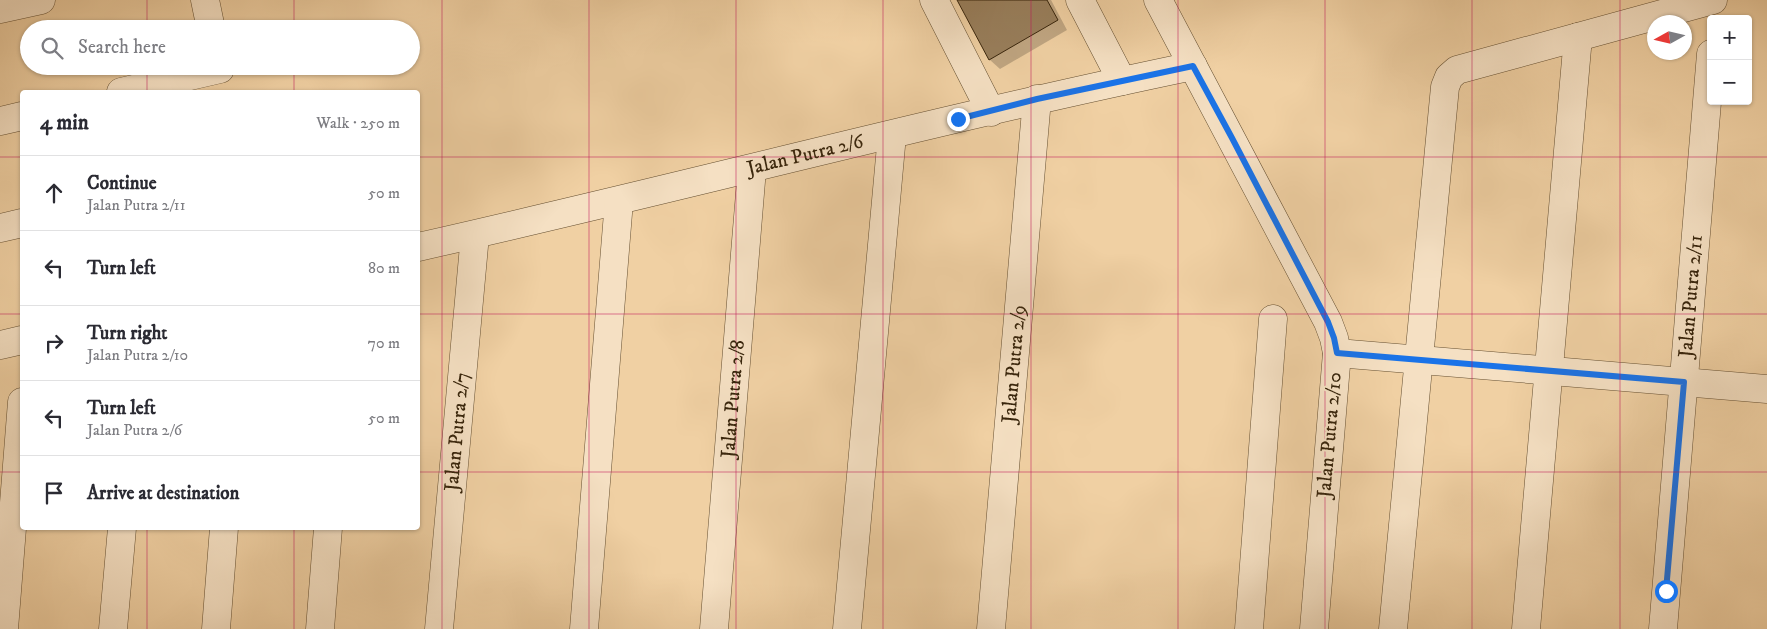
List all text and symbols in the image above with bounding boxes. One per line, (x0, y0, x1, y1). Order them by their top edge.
north arrow (1647, 15, 1692, 60)
map controls (1707, 15, 1752, 105)
button: + (1707, 15, 1752, 60)
search box (20, 20, 420, 75)
icon: search (38, 34, 66, 62)
text: Search here (78, 36, 166, 59)
button: − (1707, 60, 1752, 105)
route end (947, 108, 970, 131)
text: 4 min (40, 110, 89, 136)
text: Walk · 250 m (316, 113, 400, 133)
street label: Jalan Putra 2/6 (742, 129, 867, 182)
text: Continue (87, 172, 157, 195)
icon: ahead (40, 179, 68, 207)
text: 50 m (368, 183, 400, 203)
text: Jalan Putra 2/11 (87, 195, 186, 215)
street label: Jalan Putra 2/11 (1673, 234, 1708, 361)
icon: left (40, 254, 68, 282)
text: Turn left (87, 257, 156, 280)
text: 80 m (368, 258, 400, 278)
street label: Jalan Putra 2/9 (996, 304, 1032, 426)
text: Turn right (87, 322, 167, 345)
icon: right (40, 329, 68, 357)
text: 70 m (368, 333, 400, 353)
street label: Jalan Putra 2/8 (716, 339, 750, 461)
text: Jalan Putra 2/10 (87, 345, 188, 365)
street label: Jalan Putra 2/7 (439, 371, 475, 494)
street label: Jalan Putra 2/10 (1312, 371, 1348, 501)
text: Turn left (87, 397, 156, 420)
icon: left (40, 404, 68, 432)
text: 50 m (368, 408, 400, 428)
text: Jalan Putra 2/6 (87, 420, 182, 440)
icon: arrive (40, 479, 68, 507)
text: Arrive at destination (87, 482, 239, 505)
route start (1655, 580, 1678, 603)

